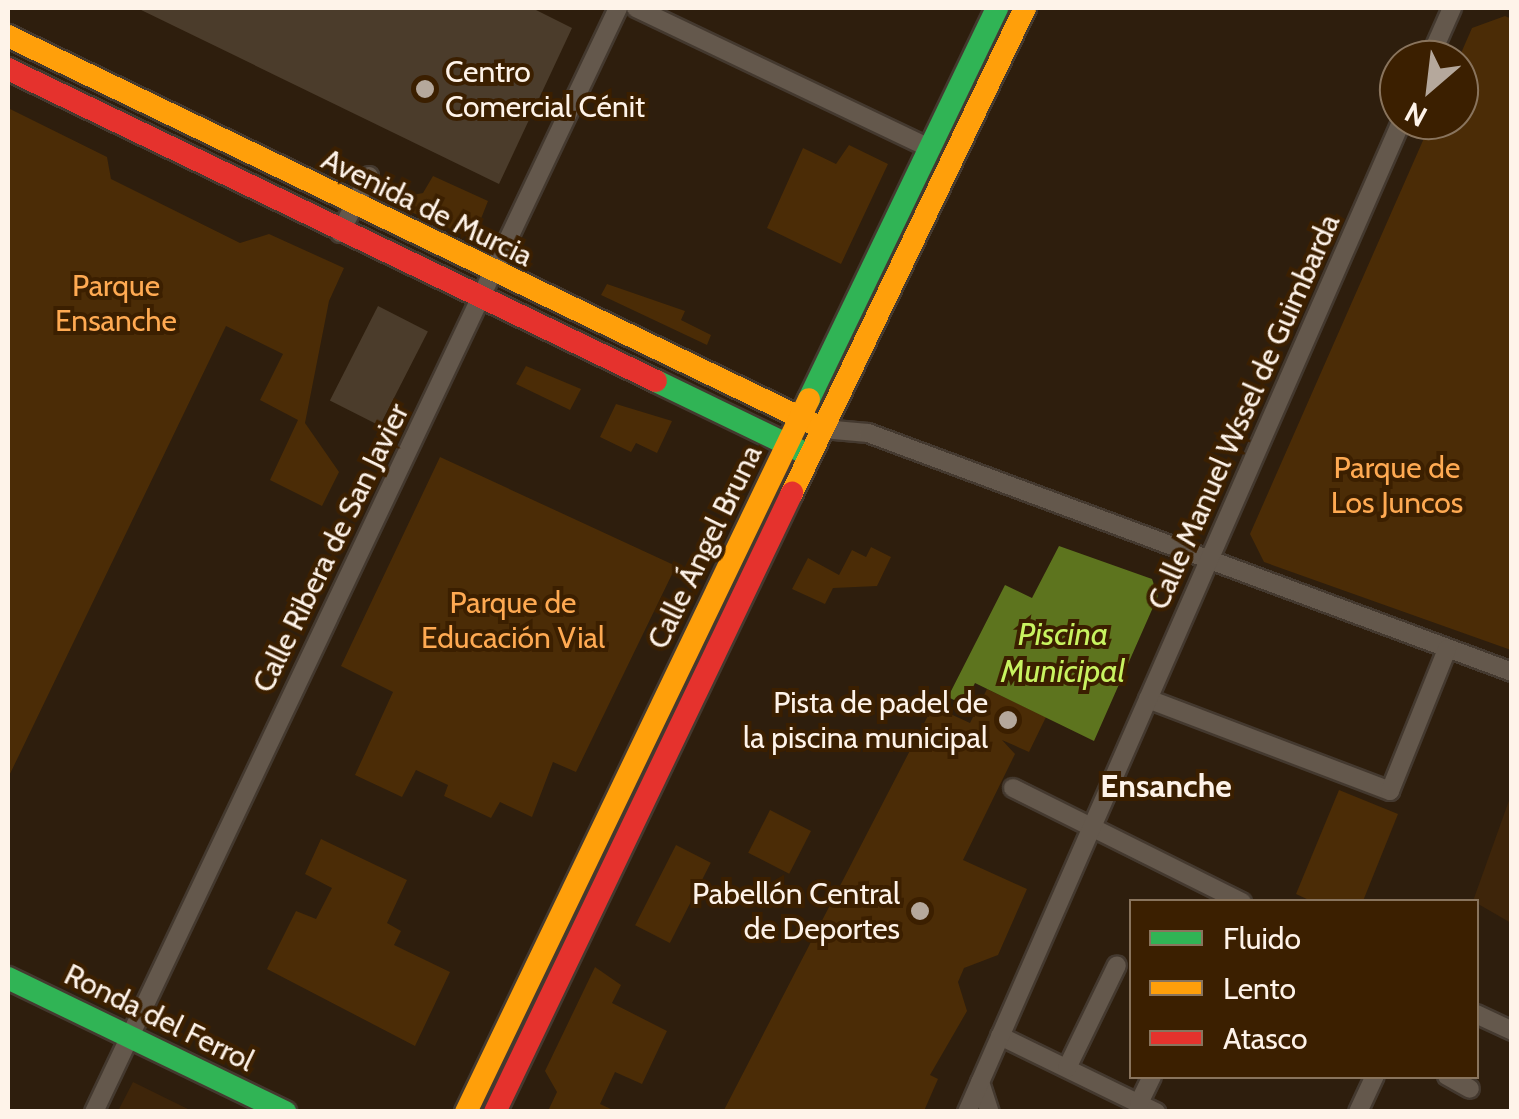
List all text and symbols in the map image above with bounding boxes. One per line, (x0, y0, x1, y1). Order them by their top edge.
north arrow (1379, 40, 1479, 140)
place label: Centro Comercial Cénit (445, 54, 645, 124)
marker: Centro Comercial Cénit (414, 78, 436, 100)
text: N (1399, 95, 1433, 134)
street label: Avenida de Murcia (316, 141, 538, 275)
street label: Calle Manuel Wssel de Guimbarda (1140, 209, 1348, 615)
park label: Parque Ensanche (55, 268, 177, 338)
street label: Calle Ribera de San Javier (245, 398, 417, 698)
street label: Calle Ángel Bruna (640, 439, 770, 655)
park label: Parque de Los Juncos (1331, 450, 1463, 520)
park label: Parque de Educación Vial (421, 585, 605, 656)
water label: Piscina Municipal (1001, 616, 1125, 691)
place label: Pista de padel de la piscina municipal (743, 685, 988, 756)
marker: Pista de padel de la piscina municipal (997, 709, 1019, 731)
district label: Ensanche (1100, 767, 1232, 805)
place label: Pabellón Central de Deportes (692, 876, 900, 946)
legend (1129, 899, 1479, 1079)
marker: Pabellón Central de Deportes (909, 900, 931, 922)
text: Fluido (1223, 920, 1301, 957)
street label: Ronda del Ferrol (58, 957, 260, 1079)
text: Lento (1223, 970, 1296, 1007)
text: Atasco (1223, 1020, 1308, 1057)

